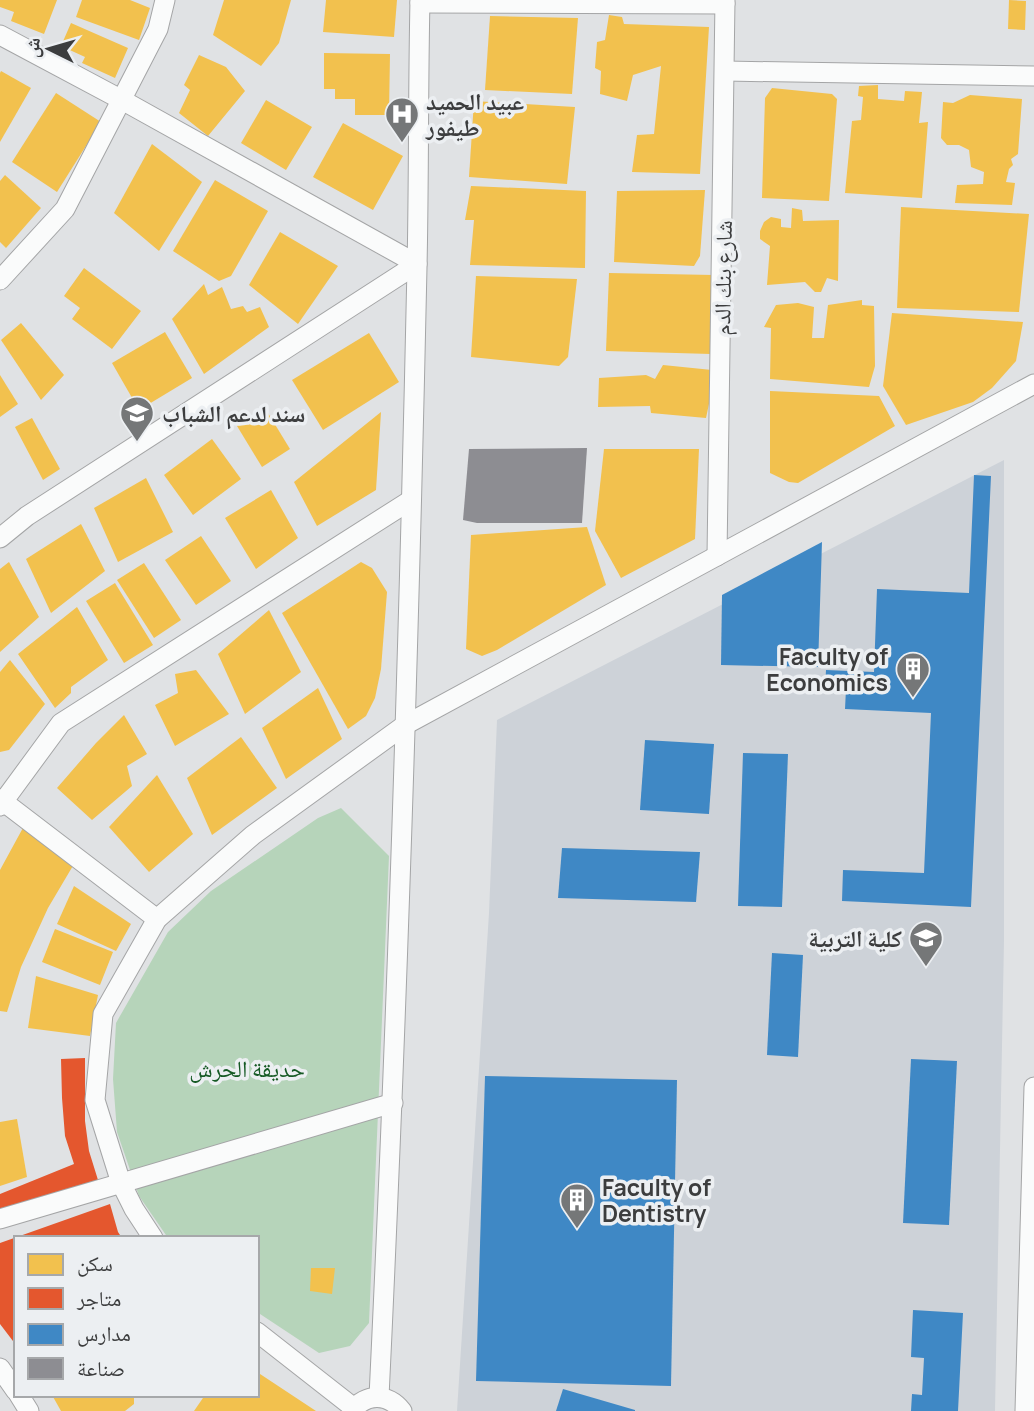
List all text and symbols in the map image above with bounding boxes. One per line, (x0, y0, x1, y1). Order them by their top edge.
north arrow (14, 14, 84, 84)
text: ش (18, 36, 46, 59)
place label: عبيد الحميد طيفور (425, 85, 524, 143)
hospital icon: عبيد الحميد طيفور (383, 95, 421, 144)
street label: شارع بنك الدم (705, 220, 740, 336)
school or university icon: سند لدعم الشباب (118, 394, 156, 443)
place label: سند لدعم الشباب (162, 397, 305, 430)
place label: Faculty of Economics (766, 640, 888, 698)
building icon: Faculty of Economics (894, 650, 932, 699)
school or university icon: كلية التربية (907, 919, 945, 968)
place label: كلية التربية (808, 922, 902, 954)
park label: حديقة الحرش (189, 1052, 305, 1084)
place label: Faculty of Dentistry (602, 1171, 711, 1229)
building icon: Faculty of Dentistry (558, 1181, 596, 1230)
legend (14, 1236, 259, 1397)
text: سكن (77, 1249, 113, 1277)
text: متاجر (76, 1284, 121, 1312)
text: مدارس (77, 1319, 131, 1347)
text: صناعة (77, 1354, 125, 1382)

